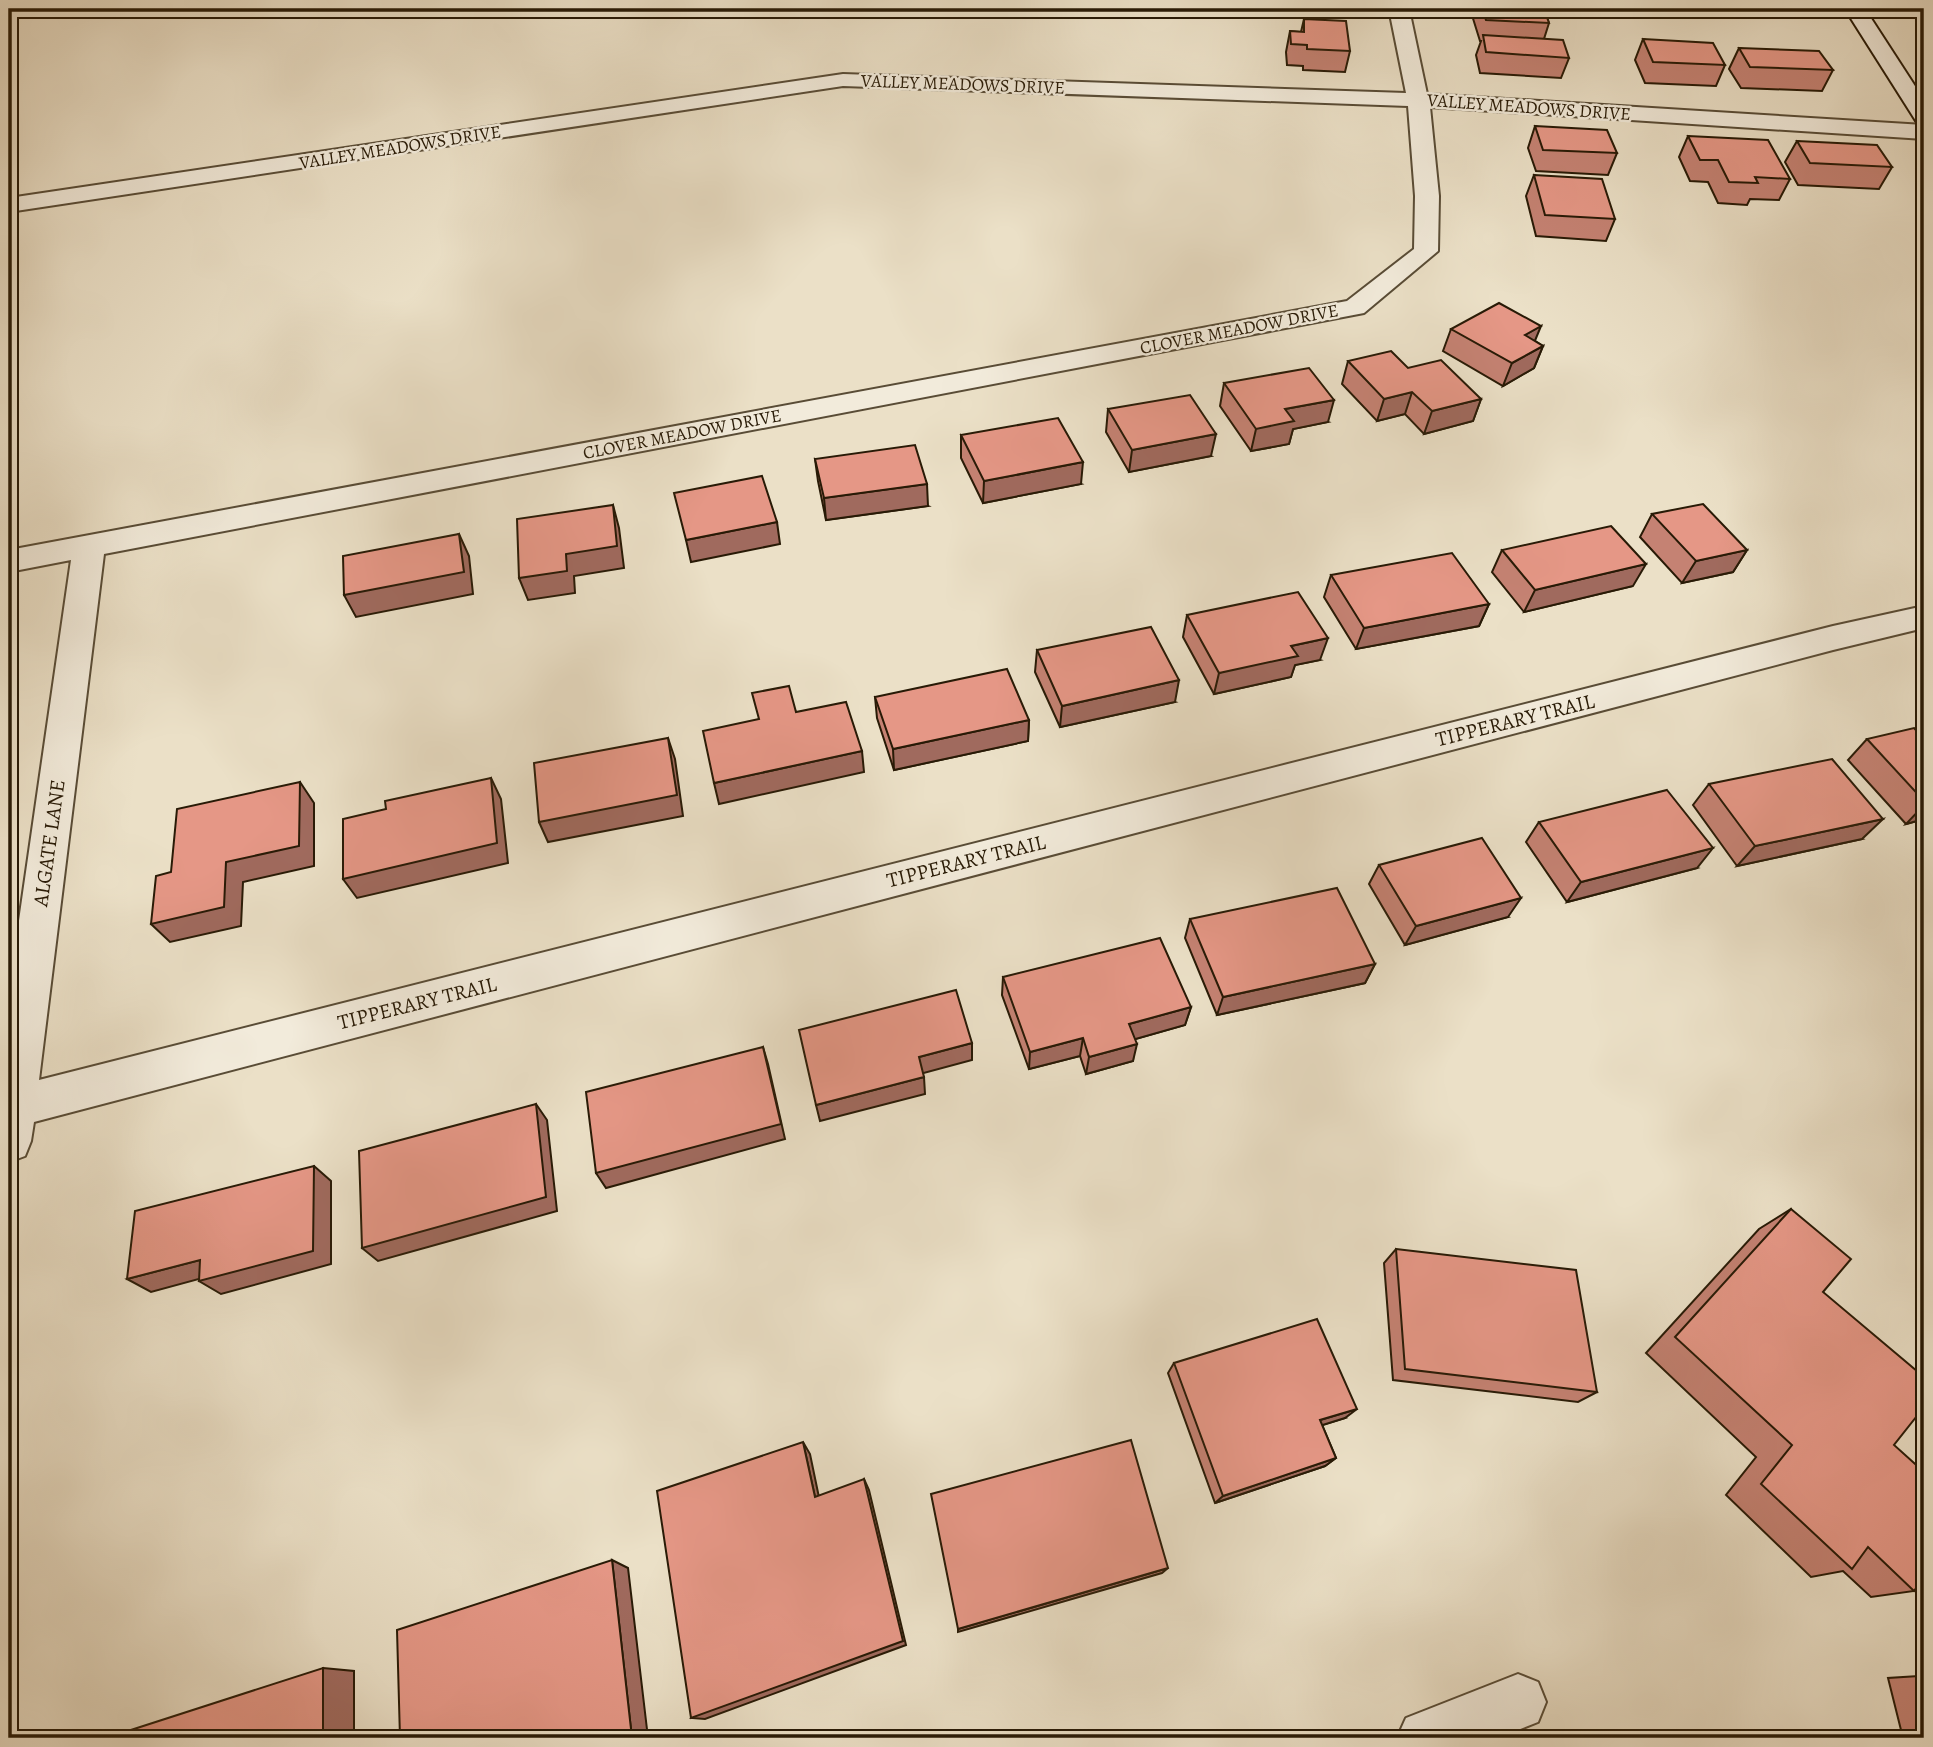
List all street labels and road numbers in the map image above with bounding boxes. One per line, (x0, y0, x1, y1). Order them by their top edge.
street label: VALLEY MEADOWS DRIVE (860, 68, 1065, 100)
street label: VALLEY MEADOWS DRIVE (1425, 88, 1632, 126)
street label: VALLEY MEADOWS DRIVE (296, 119, 503, 175)
street label: CLOVER MEADOW DRIVE (1138, 298, 1340, 360)
street label: CLOVER MEADOW DRIVE (581, 403, 783, 465)
street label: TIPPERARY TRAIL (1433, 687, 1598, 753)
street label: ALGATE LANE (26, 778, 72, 909)
street label: TIPPERARY TRAIL (884, 828, 1049, 894)
street label: TIPPERARY TRAIL (335, 970, 500, 1036)

